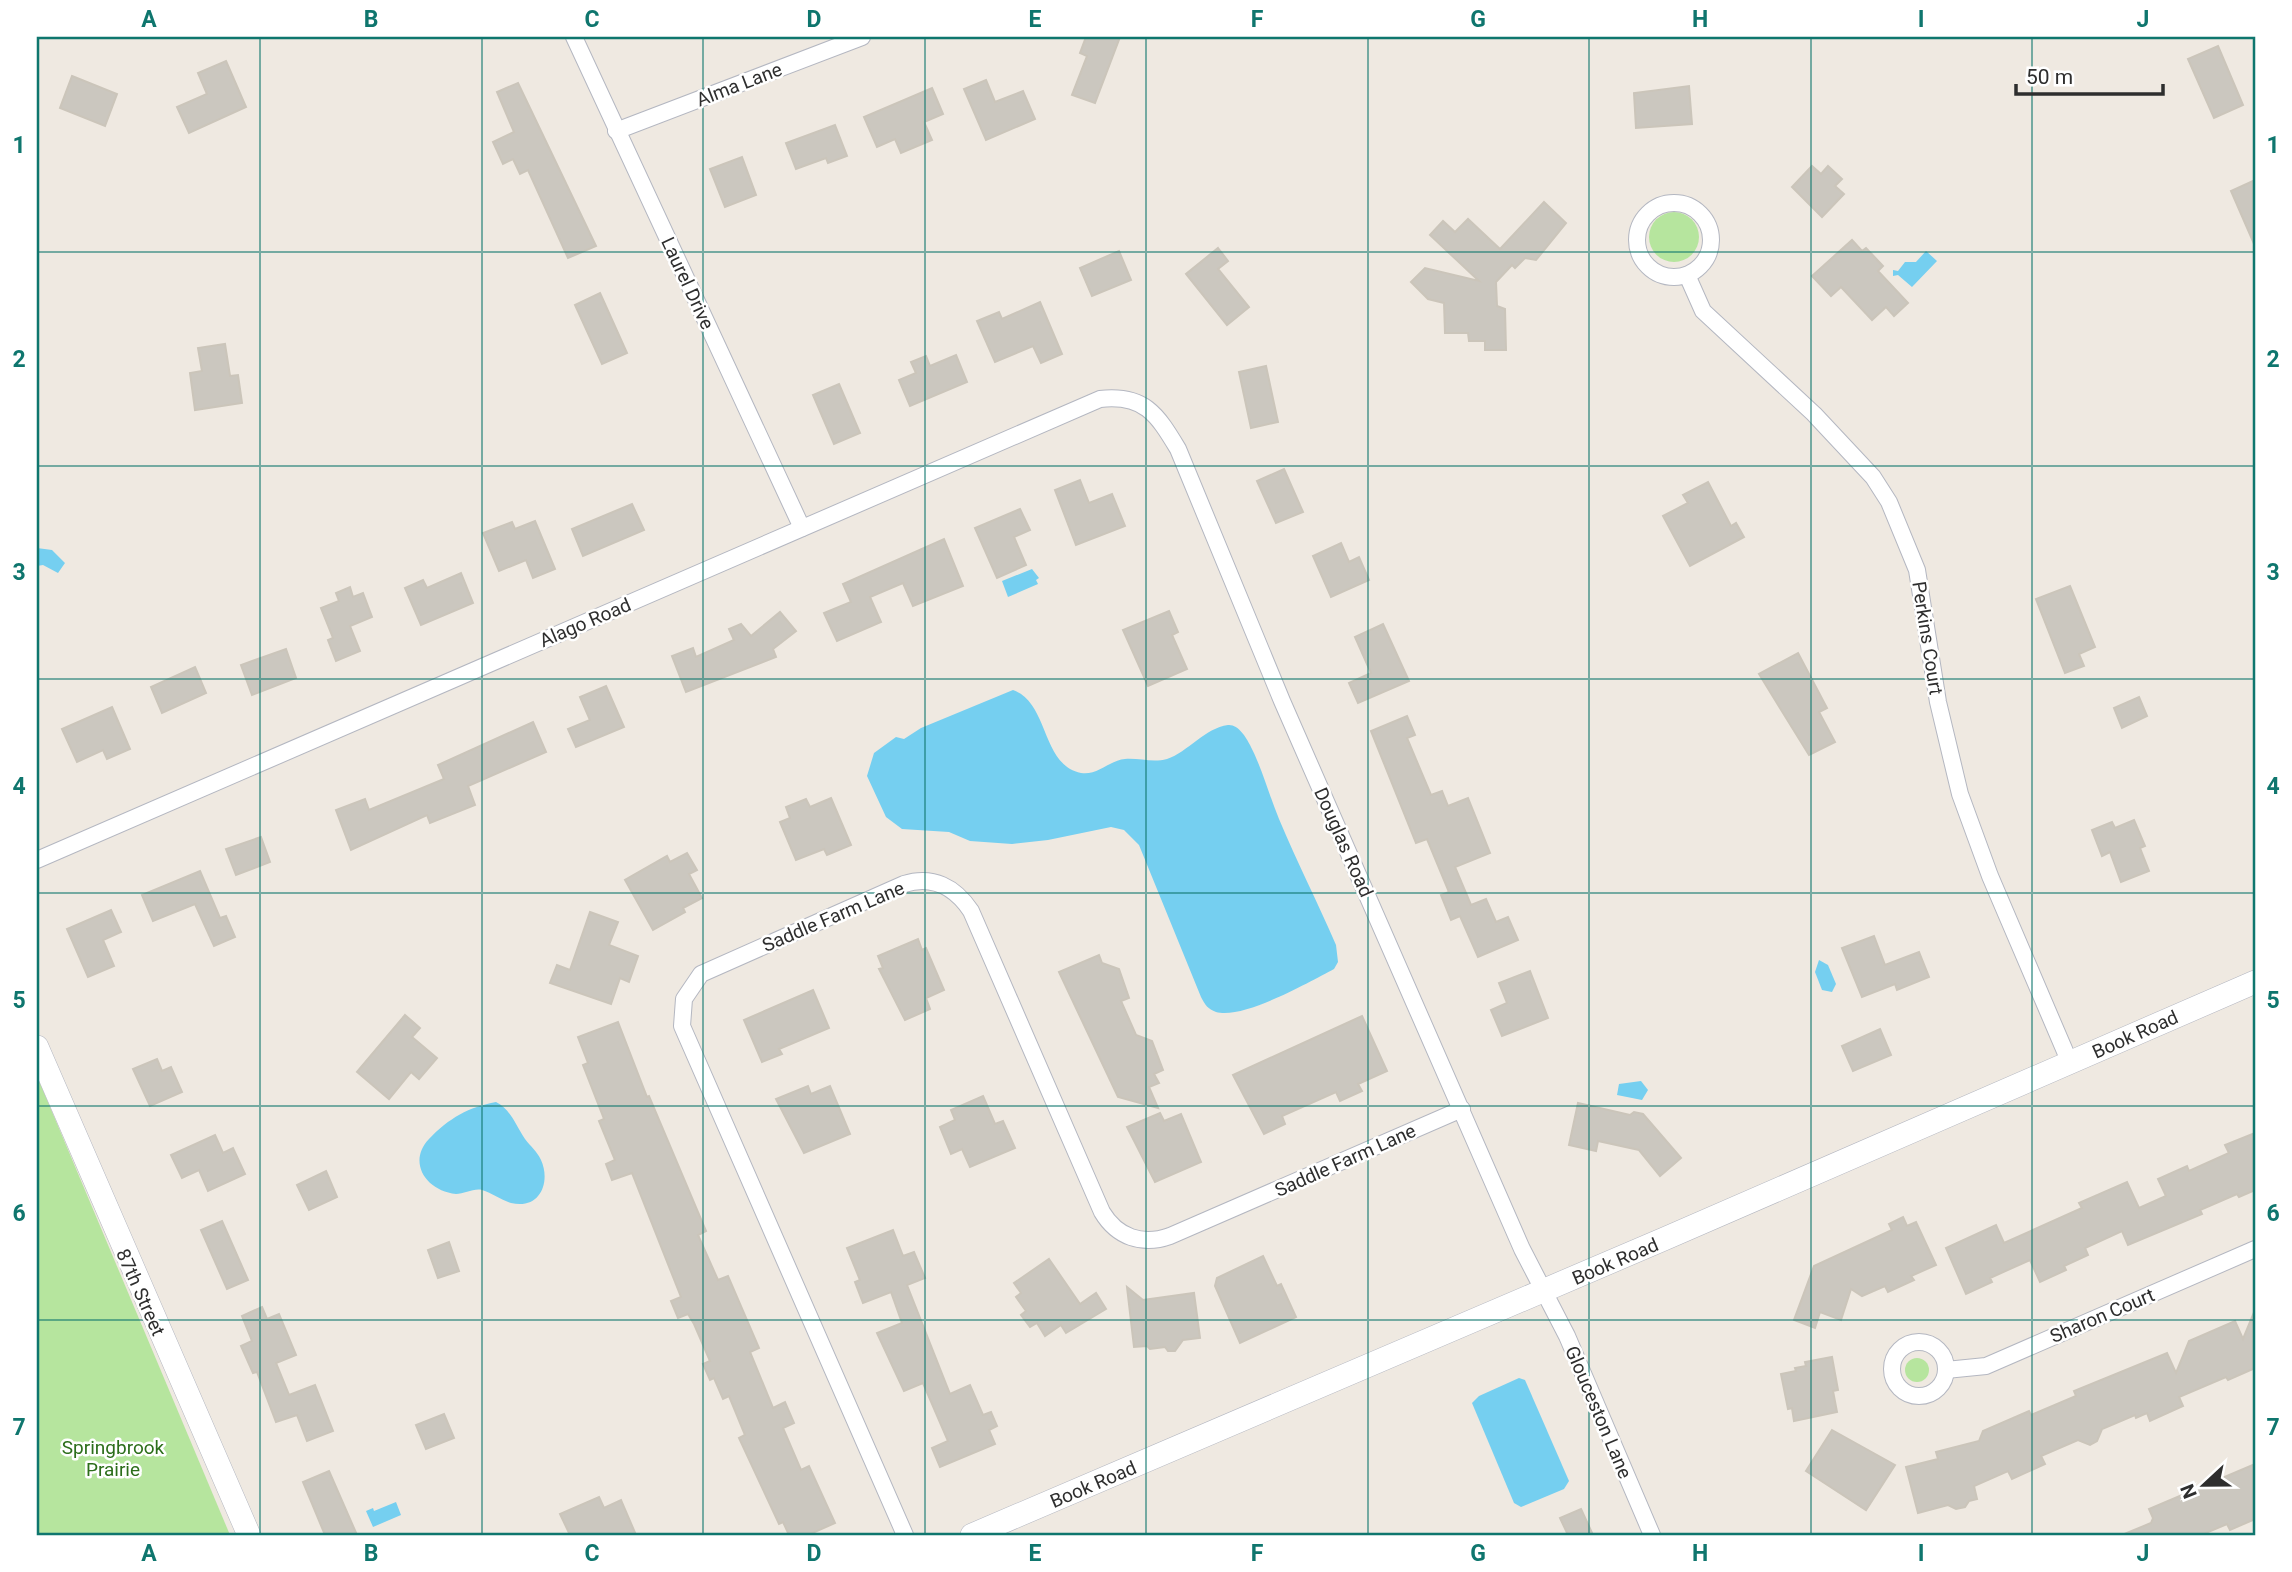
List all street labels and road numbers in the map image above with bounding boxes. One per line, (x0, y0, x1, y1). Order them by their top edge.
street label: Alma Lane (693, 58, 785, 111)
street label: Laurel Drive (656, 233, 719, 333)
street label: Perkins Court (1907, 580, 1948, 696)
street label: Alago Road (536, 593, 634, 652)
street label: Douglas Road (1309, 784, 1378, 901)
street label: Saddle Farm Lane (759, 876, 908, 957)
street label: Book Road (2089, 1005, 2182, 1064)
street label: Saddle Farm Lane (1271, 1119, 1419, 1202)
street label: Book Road (1569, 1233, 1662, 1290)
street label: 87th Street (111, 1245, 170, 1339)
street label: Sharon Court (2047, 1283, 2158, 1348)
street label: Glouceston Lane (1560, 1342, 1637, 1482)
street label: Book Road (1047, 1456, 1140, 1513)

